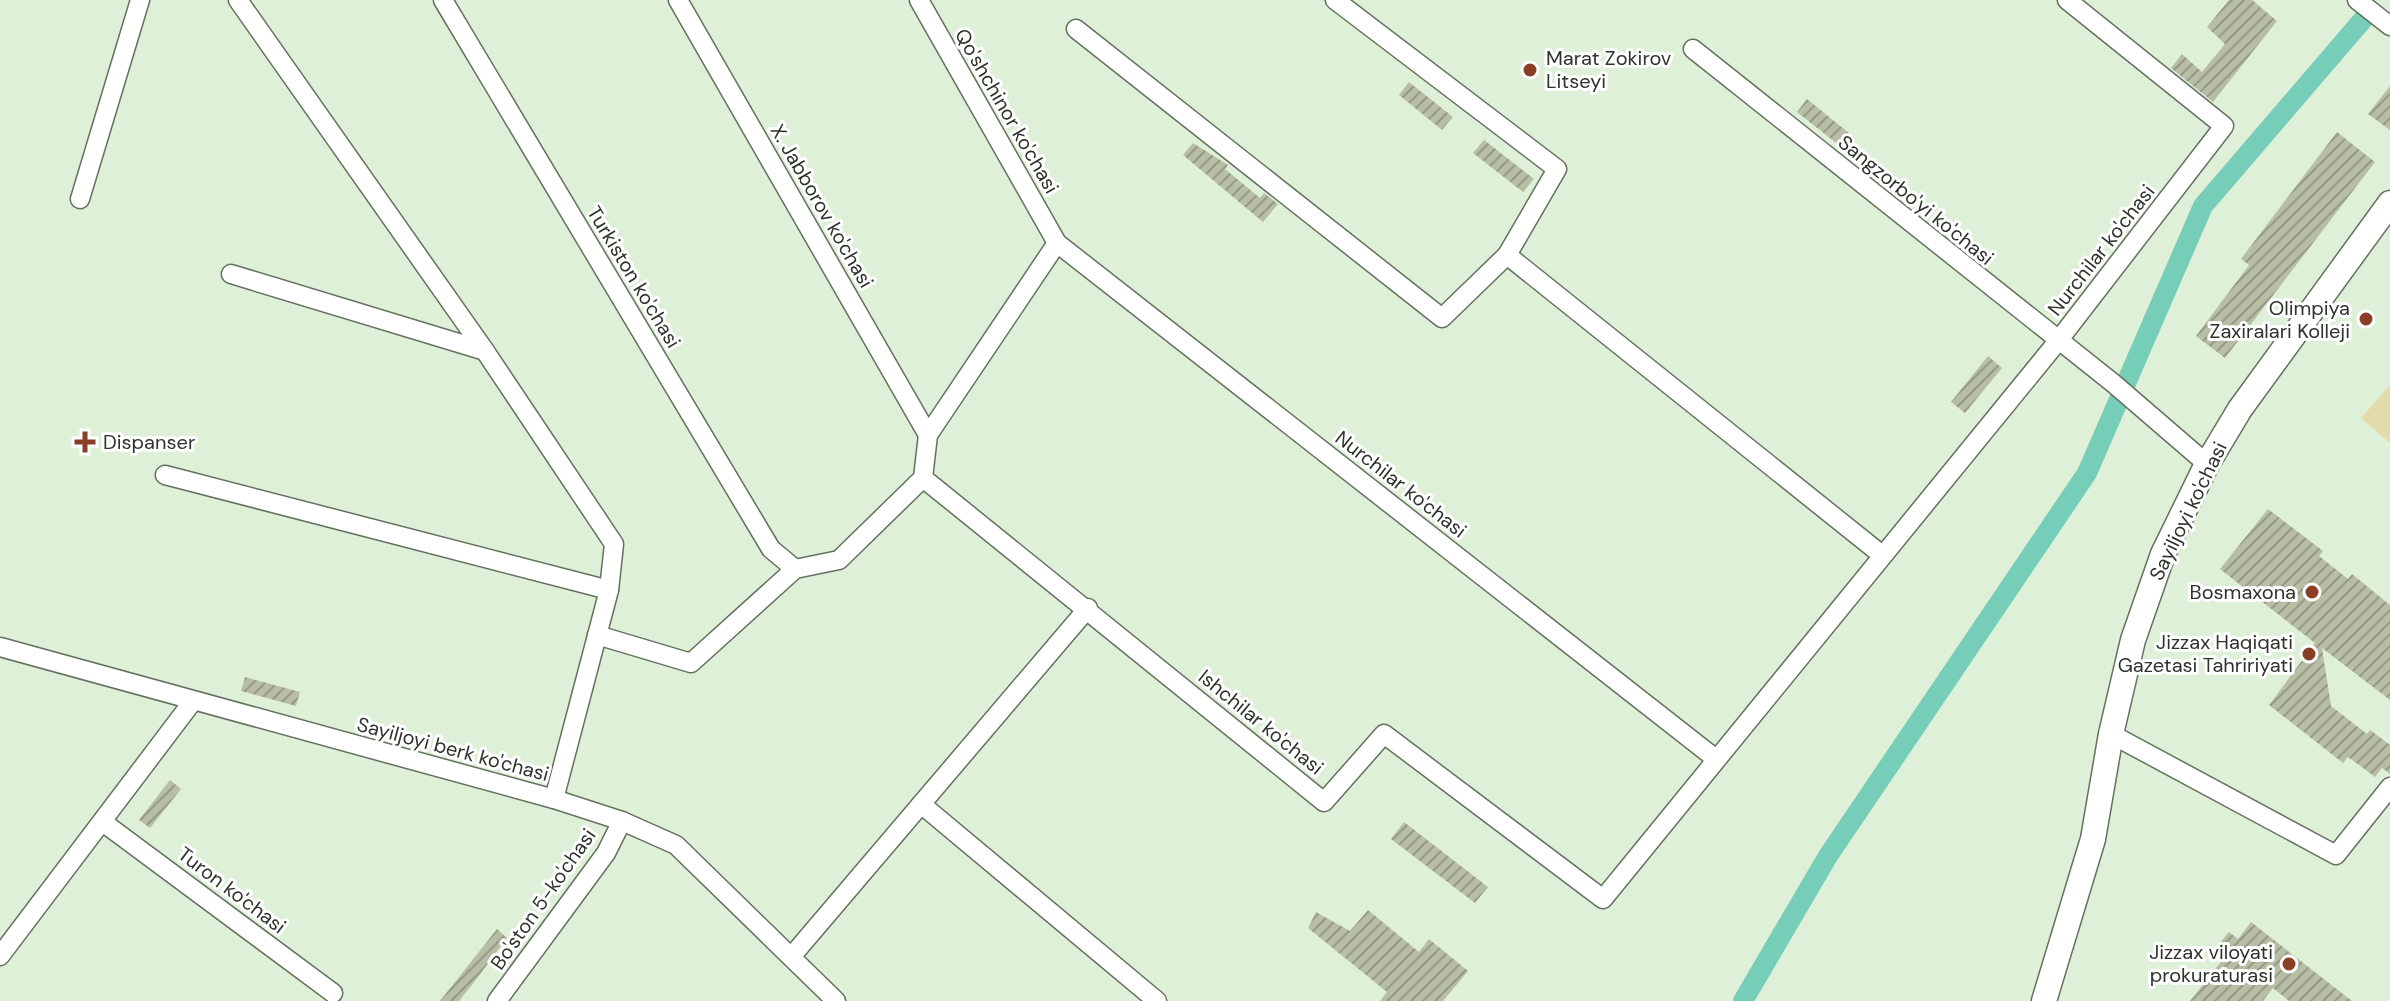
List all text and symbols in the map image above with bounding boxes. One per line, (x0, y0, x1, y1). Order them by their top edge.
street label: Qo'shchinor ko'chasi (949, 24, 1065, 198)
place label: Marat Zokirov Litseyi (1546, 45, 1672, 94)
marker: Marat Zokirov Litseyi (1521, 61, 1539, 79)
street label: X. Jabborov ko'chasi (765, 120, 879, 292)
street label: Sangzorbo'yi ko'chasi (1833, 129, 1999, 271)
street label: Nurchilar ko'chasi (2042, 179, 2160, 321)
street label: Turkiston ko'chasi (581, 201, 687, 353)
place label: Olimpiya Zaxiralari Kolleji (2210, 295, 2350, 344)
marker: Olimpiya Zaxiralari Kolleji (2357, 310, 2375, 328)
street label: Nurchilar ko'chasi (1330, 425, 1472, 543)
place label: Dispanser (103, 429, 195, 455)
marker: Dispanser (74, 431, 96, 453)
street label: Sayiljoyi ko'chasi (2143, 437, 2233, 585)
place label: Bosmaxona (2190, 579, 2296, 605)
marker: Bosmaxona (2303, 583, 2321, 601)
place label: Jizzax Haqiqati Gazetasi Tahririyati (2118, 629, 2293, 678)
marker: Jizzax Haqiqati Gazetasi Tahririyati (2300, 645, 2318, 663)
street label: Ishchilar ko'chasi (1193, 664, 1329, 780)
street label: Sayiljoyi berk ko'chasi (354, 711, 552, 787)
street label: Bo'ston 5-ko'chasi (485, 823, 601, 975)
street label: Turon ko'chasi (173, 841, 291, 939)
place label: Jizzax viloyati prokuraturasi (2149, 939, 2273, 988)
marker: Jizzax viloyati prokuraturasi (2280, 955, 2298, 973)

